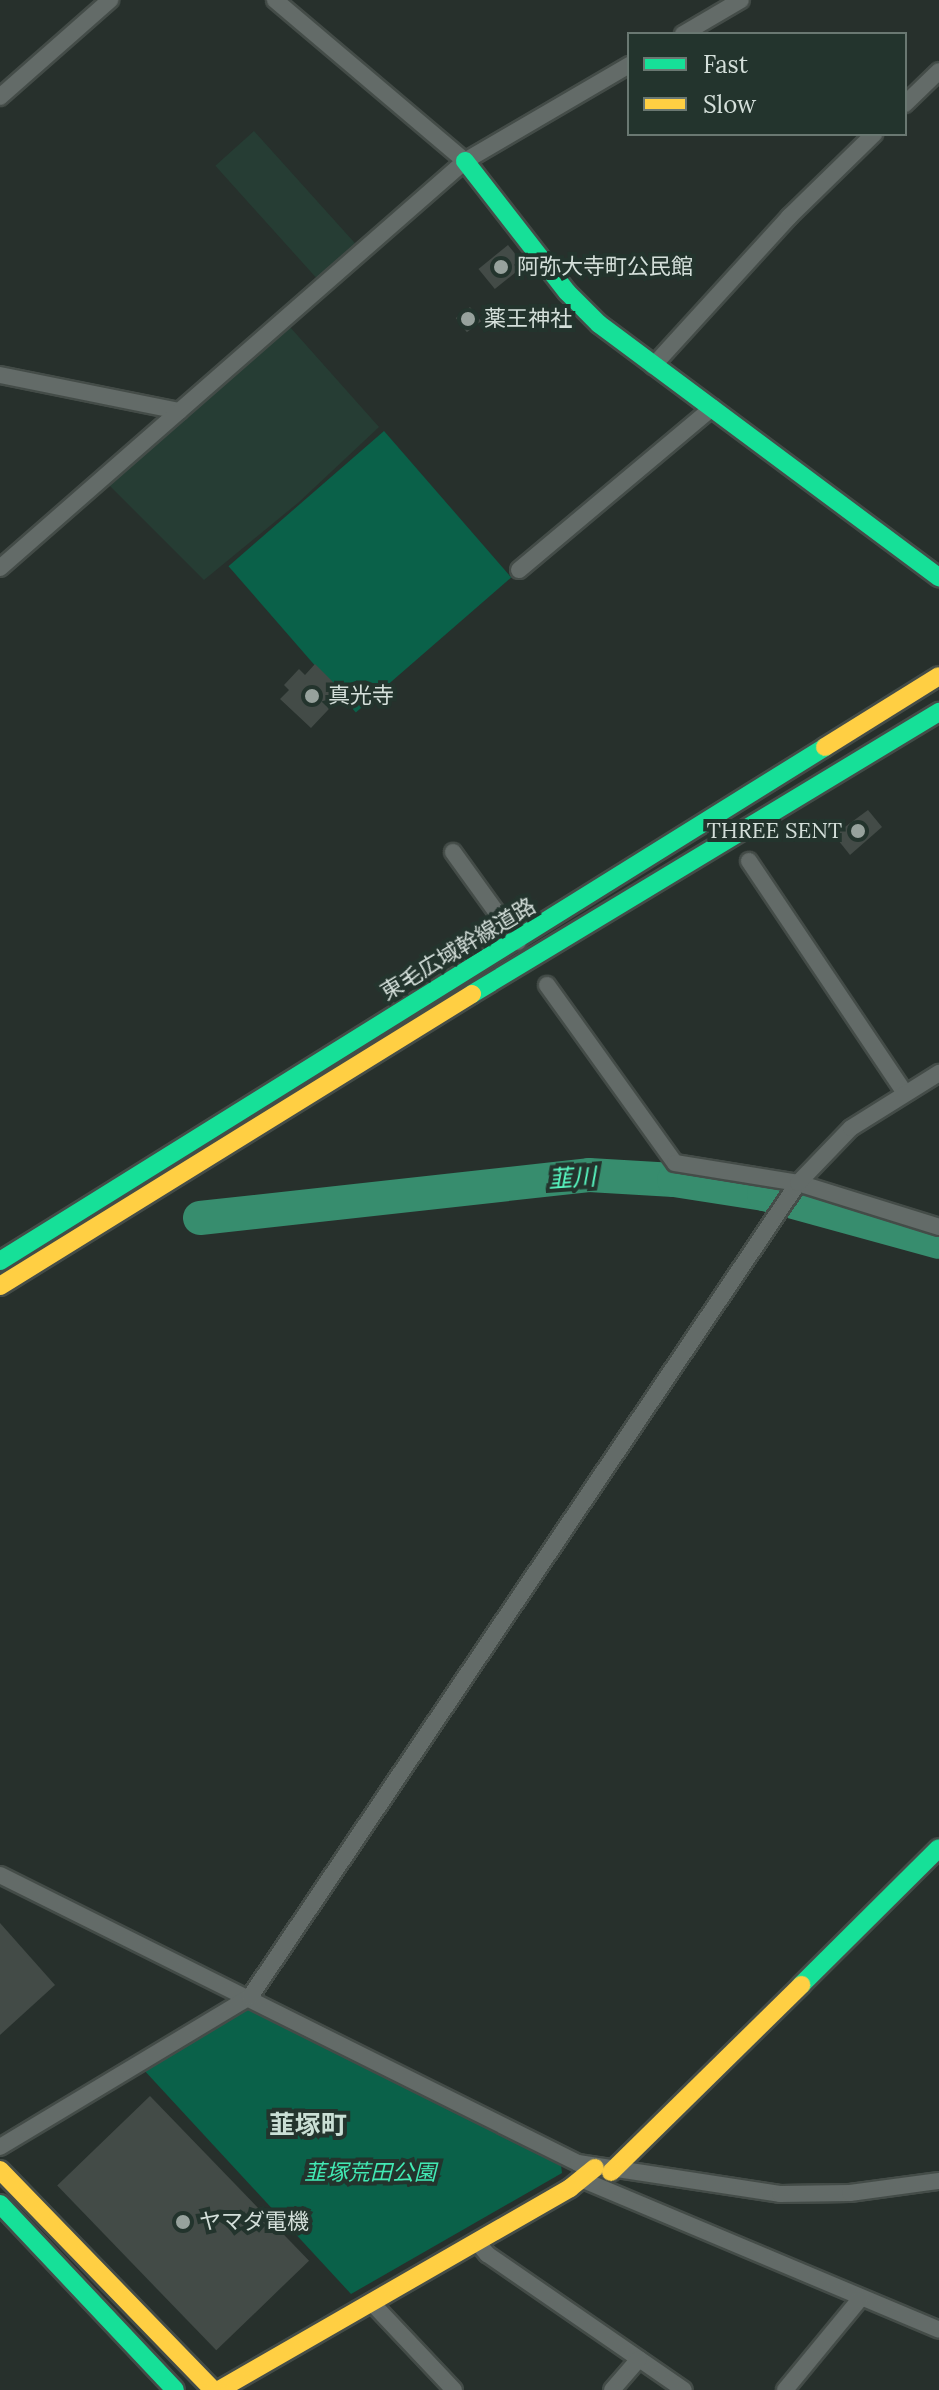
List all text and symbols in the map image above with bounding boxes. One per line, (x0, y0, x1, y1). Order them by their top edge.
legend (627, 32, 907, 136)
text: Fast (703, 49, 748, 80)
text: Slow (703, 89, 756, 120)
place label: 阿弥大寺町公民館 (517, 254, 693, 280)
marker: 阿弥大寺町公民館 (492, 258, 510, 276)
place label: 薬王神社 (484, 306, 572, 332)
marker: 薬王神社 (459, 310, 477, 328)
place label: 真光寺 (328, 683, 394, 709)
marker: 真光寺 (303, 687, 321, 705)
place label: THREE SENT (707, 818, 842, 844)
marker: THREE SENT (849, 822, 867, 840)
street label: 東毛広域幹線道路 (376, 892, 540, 1006)
water label: 韮川 (547, 1162, 597, 1194)
district label: 韮塚町 (269, 2109, 347, 2141)
park label: 韮塚荒田公園 (304, 2160, 436, 2186)
place label: ヤマダ電機 (199, 2209, 309, 2235)
marker: ヤマダ電機 (174, 2213, 192, 2231)

